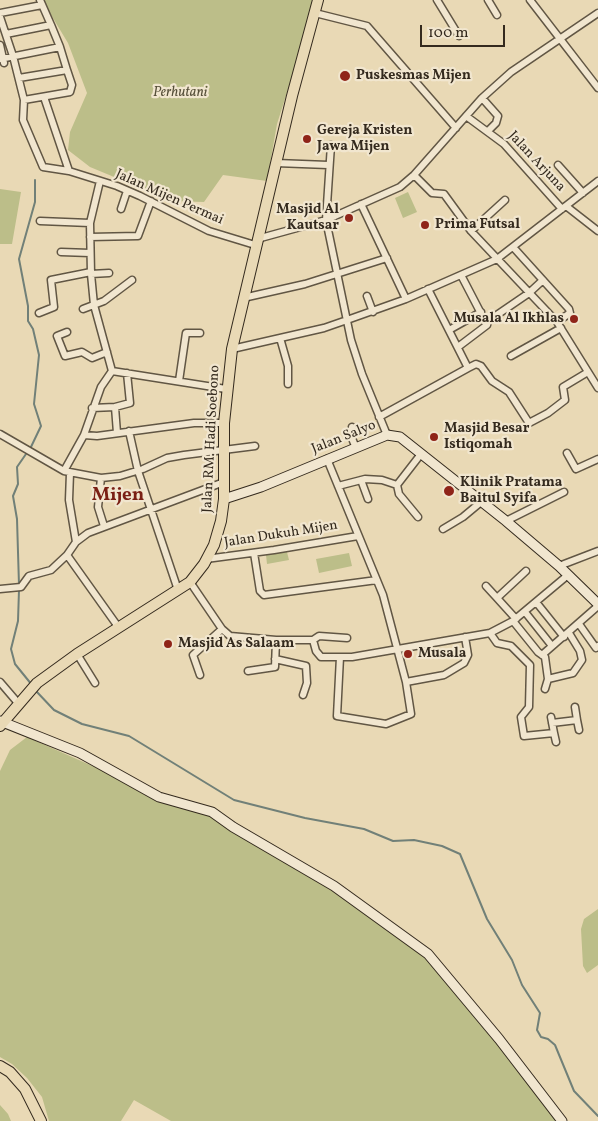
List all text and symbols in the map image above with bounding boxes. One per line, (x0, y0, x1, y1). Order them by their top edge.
scale bar (423, 15, 508, 47)
text: 100 m (428, 23, 468, 44)
place label: Puskesmas Mijen (356, 68, 471, 84)
marker: Puskesmas Mijen (338, 69, 352, 83)
park label: Perhutani (153, 85, 207, 101)
place label: Gereja Kristen Jawa Mijen (317, 123, 412, 156)
street label: Jalan Arjuna (504, 128, 568, 196)
marker: Gereja Kristen Jawa Mijen (301, 133, 313, 145)
street label: Jalan Mijen Permai (112, 167, 226, 229)
place label: Masjid Al Kautsar (276, 202, 339, 234)
marker: Masjid Al Kautsar (343, 212, 355, 224)
place label: Prima Futsal (435, 217, 520, 233)
marker: Prima Futsal (419, 219, 431, 231)
place label: Musala Al Ikhlas (454, 311, 564, 327)
marker: Musala Al Ikhlas (568, 313, 580, 325)
street label: Jalan RM. Hadi Soebono (200, 365, 224, 513)
street label: Jalan Salyo (309, 418, 379, 458)
place label: Masjid Besar Istiqomah (444, 421, 529, 454)
marker: Masjid Besar Istiqomah (428, 431, 440, 443)
place label: Klinik Pratama Baitul Syifa (460, 475, 562, 508)
marker: Klinik Pratama Baitul Syifa (442, 484, 456, 498)
district label: Mijen (92, 486, 144, 508)
street label: Jalan Dukuh Mijen (223, 518, 339, 552)
place label: Masjid As Salaam (178, 636, 294, 652)
marker: Masjid As Salaam (162, 638, 174, 650)
place label: Musala (418, 646, 466, 662)
marker: Musala (402, 648, 414, 660)

